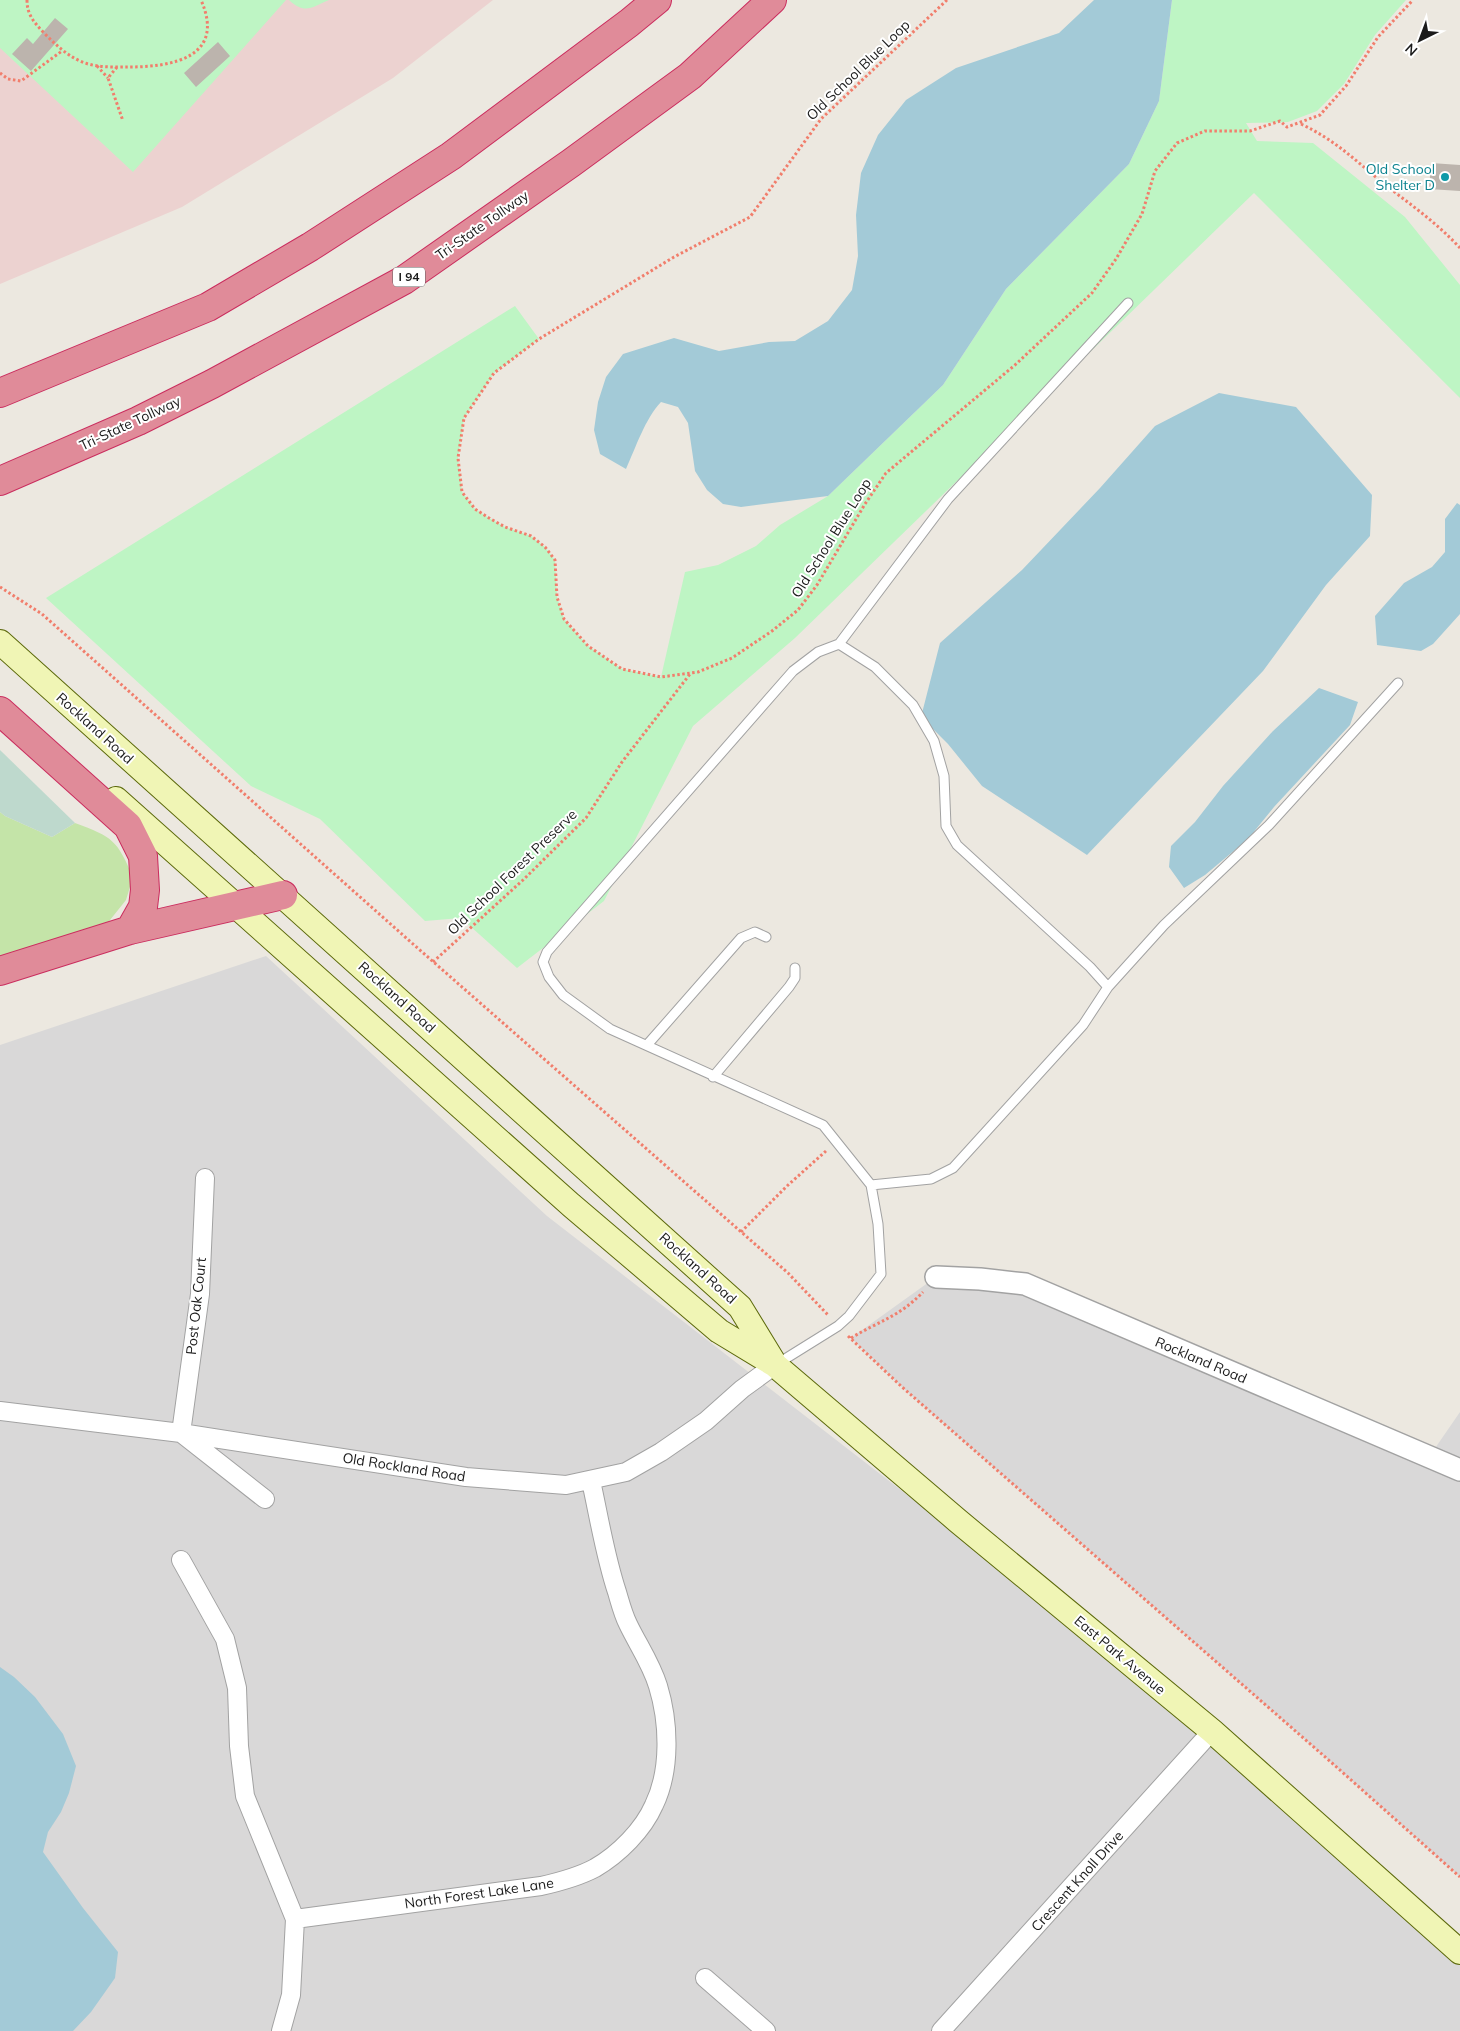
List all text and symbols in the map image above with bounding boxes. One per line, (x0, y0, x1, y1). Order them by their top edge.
north arrow (1395, 15, 1445, 65)
street label: Old School Blue Loop (802, 16, 914, 124)
text: N (1401, 39, 1421, 60)
place label: Old School Shelter D (1366, 160, 1435, 194)
marker: Old School Shelter D (1439, 171, 1451, 183)
street label: Tri-State Tollway (432, 186, 532, 264)
road number: I 94 (393, 268, 425, 286)
street label: Tri-State Tollway (77, 391, 184, 454)
street label: Old School Blue Loop (787, 475, 875, 601)
street label: Rockland Road (53, 689, 137, 767)
street label: Old School Forest Preserve (443, 805, 581, 939)
street label: Rockland Road (355, 958, 439, 1036)
street label: Rockland Road (656, 1229, 740, 1307)
street label: Post Oak Court (182, 1256, 210, 1356)
street label: Rockland Road (1152, 1333, 1250, 1387)
street label: Old Rockland Road (341, 1448, 467, 1486)
street label: East Park Avenue (1071, 1612, 1169, 1698)
street label: Crescent Knoll Drive (1027, 1827, 1127, 1935)
street label: North Forest Lake Lane (403, 1874, 555, 1912)

